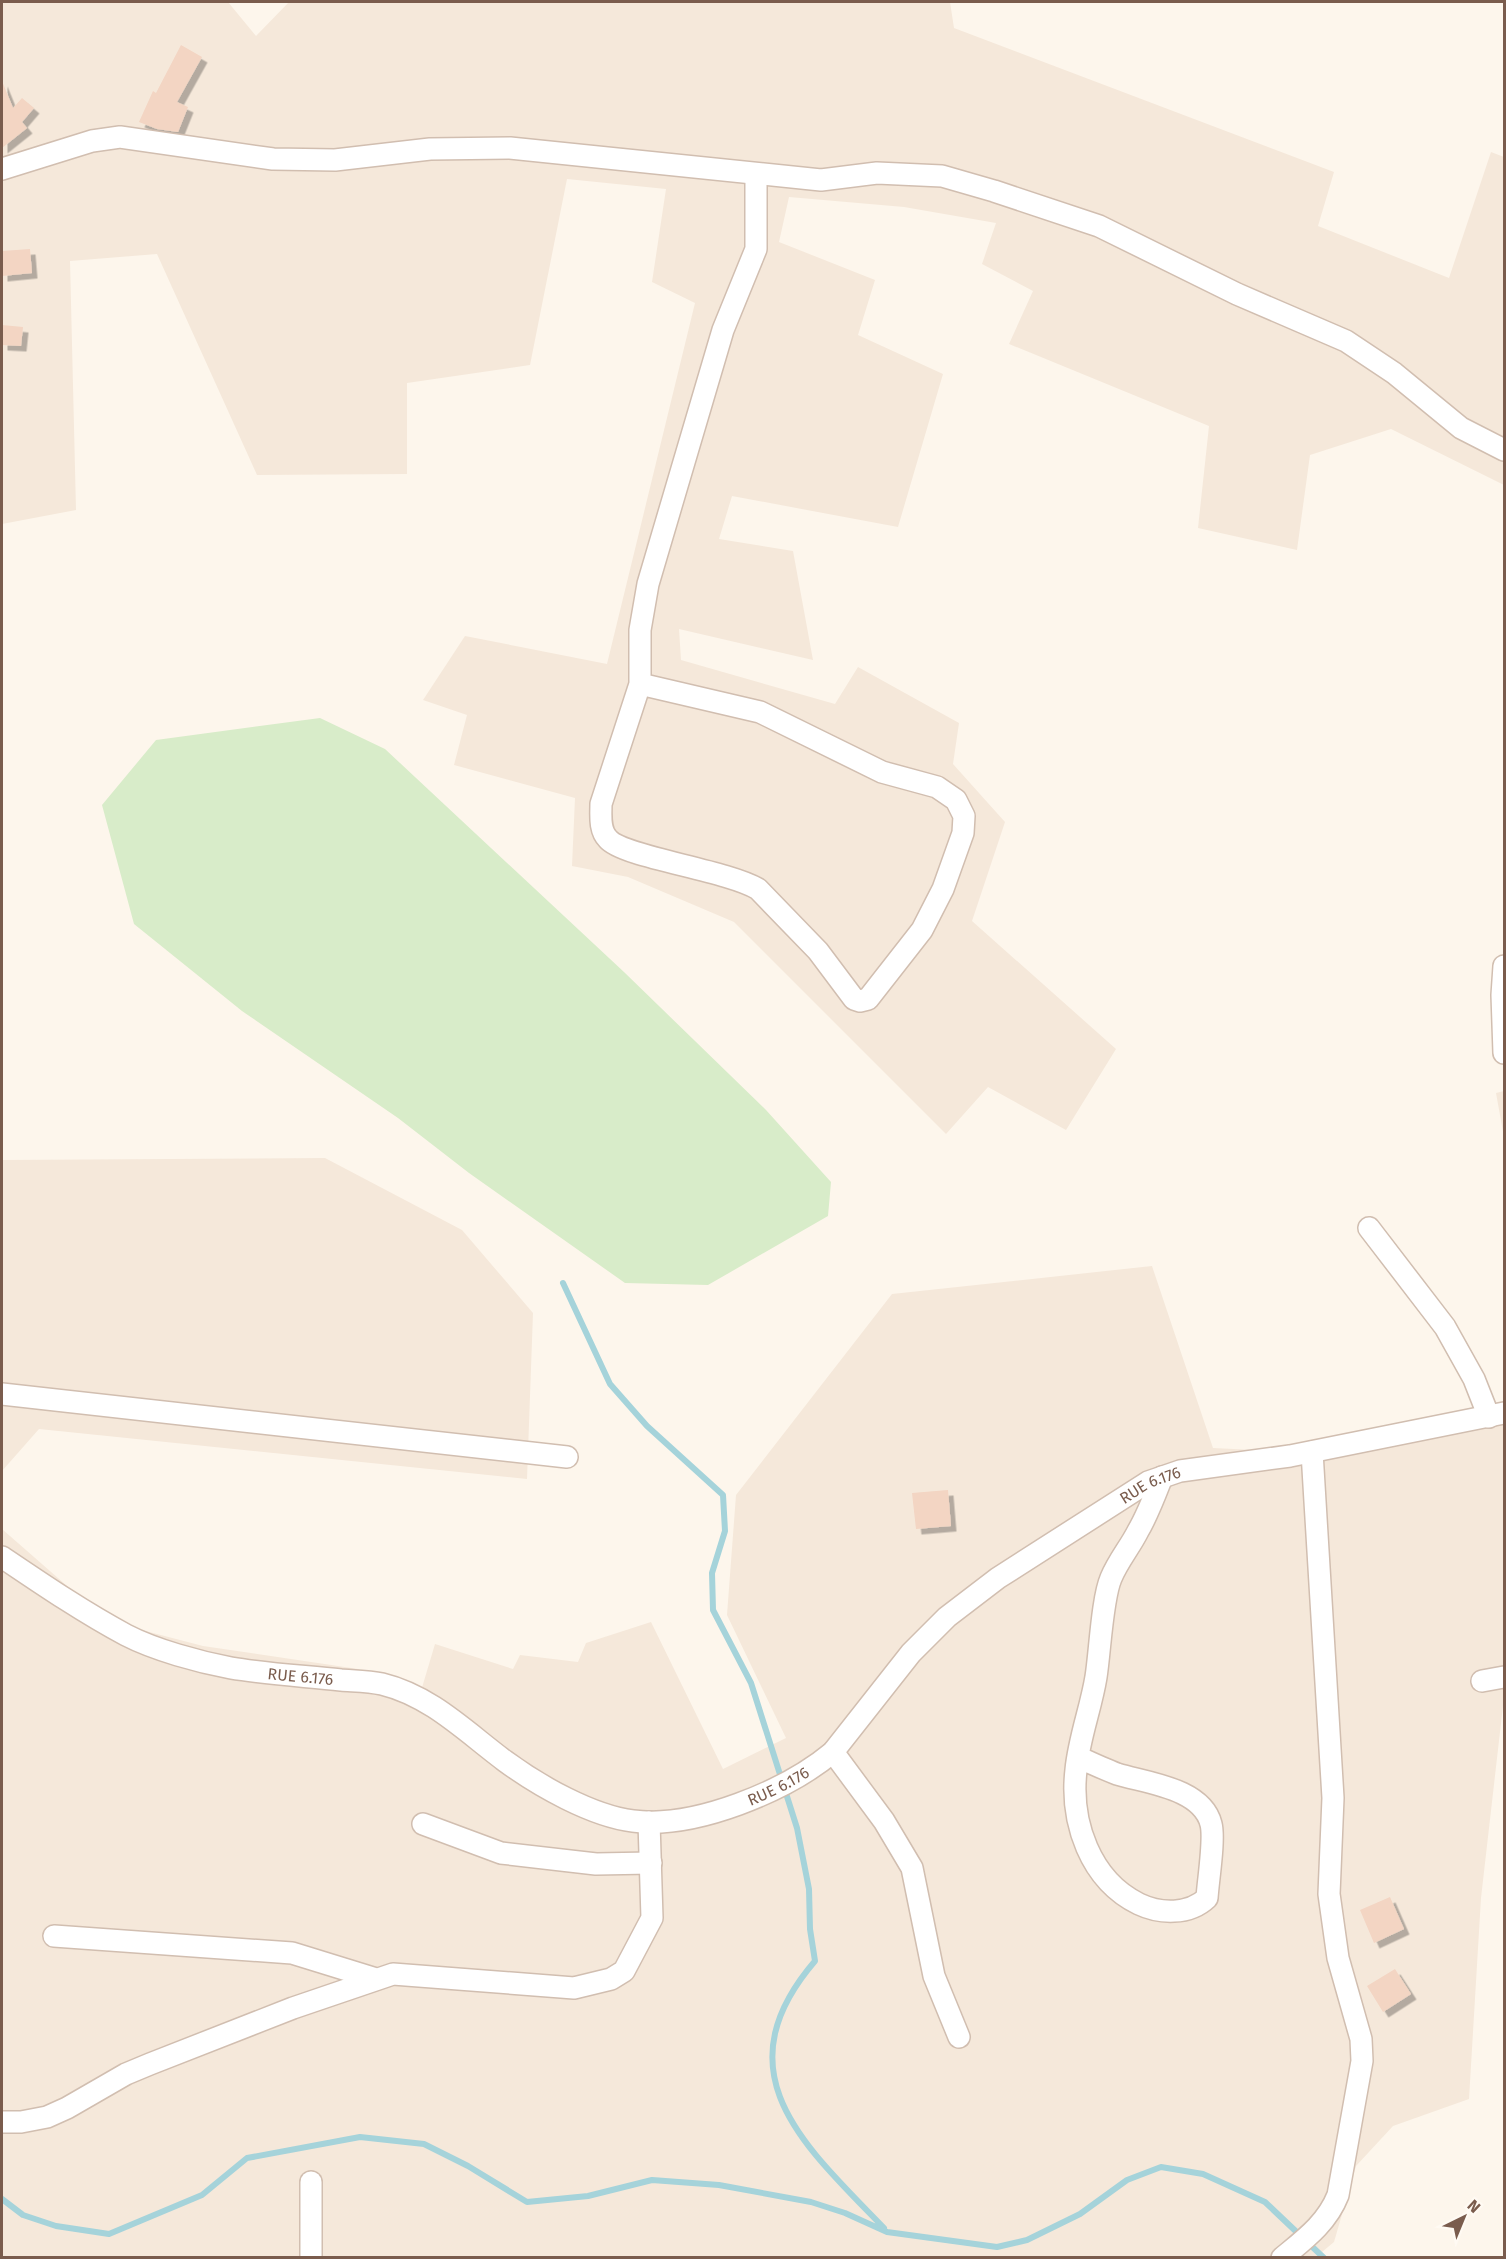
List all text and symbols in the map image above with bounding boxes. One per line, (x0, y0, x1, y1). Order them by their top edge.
street label: RUE 6.176 (1116, 1462, 1183, 1508)
street label: RUE 6.176 (267, 1664, 334, 1689)
street label: RUE 6.176 (745, 1763, 813, 1810)
north arrow (1434, 2187, 1494, 2247)
text: N (1464, 2196, 1484, 2217)

